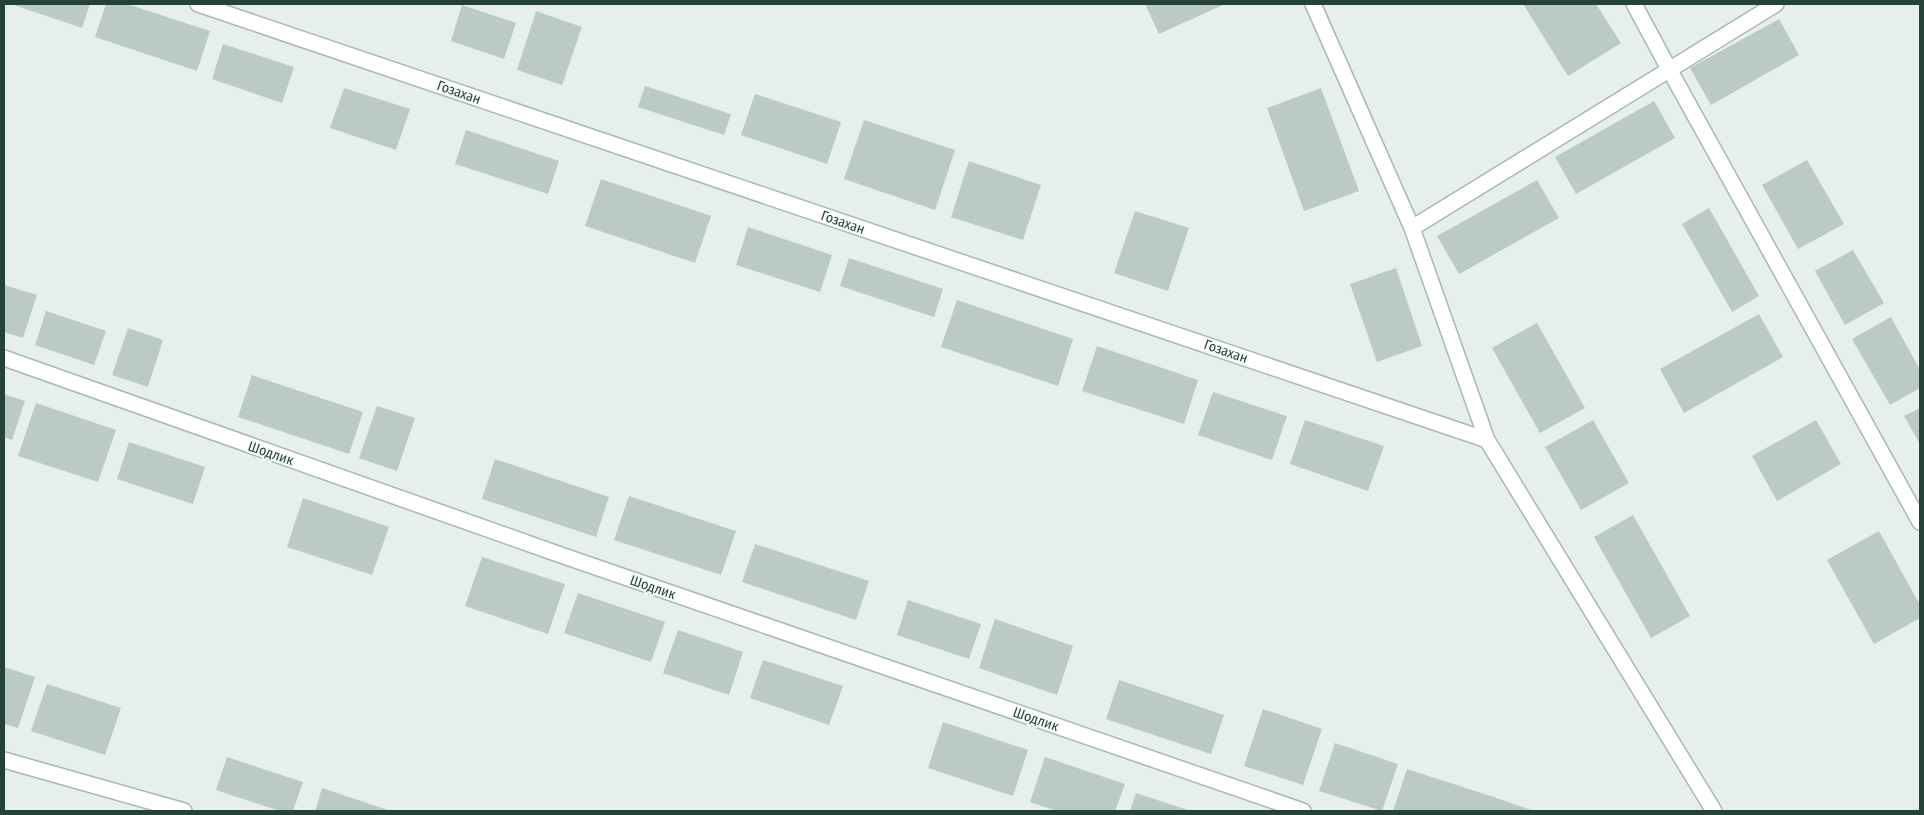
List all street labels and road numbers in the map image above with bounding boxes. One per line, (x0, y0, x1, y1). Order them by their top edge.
street label: Гозахан (435, 77, 483, 108)
street label: Гозахан (819, 207, 867, 238)
street label: Гозахан (1202, 336, 1250, 367)
street label: Шодлик (246, 438, 296, 469)
street label: Шодлик (628, 572, 678, 603)
street label: Шодлик (1011, 704, 1061, 735)

